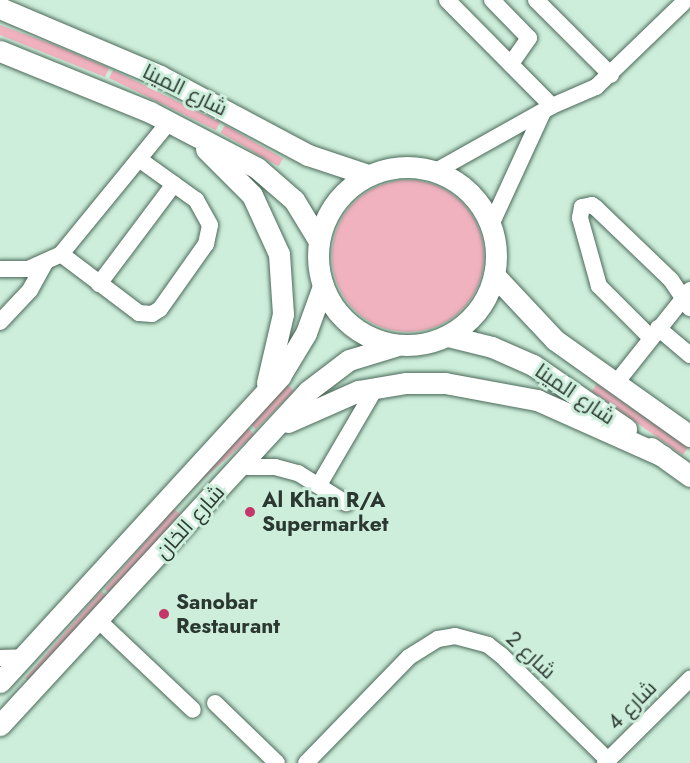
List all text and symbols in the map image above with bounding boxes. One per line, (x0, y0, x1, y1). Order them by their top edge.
street label: شارع المينا (139, 59, 231, 121)
street label: شارع المينا (530, 358, 620, 430)
street label: شارع الخان (150, 480, 230, 564)
place label: Al Khan R/A Supermarket (262, 487, 389, 537)
marker: Al Khan R/A Supermarket (243, 505, 257, 519)
place label: Sanobar Restaurant (176, 589, 280, 639)
marker: Sanobar Restaurant (157, 607, 171, 621)
street label: شارع 2 (501, 626, 561, 684)
street label: شارع 4 (602, 675, 662, 735)

